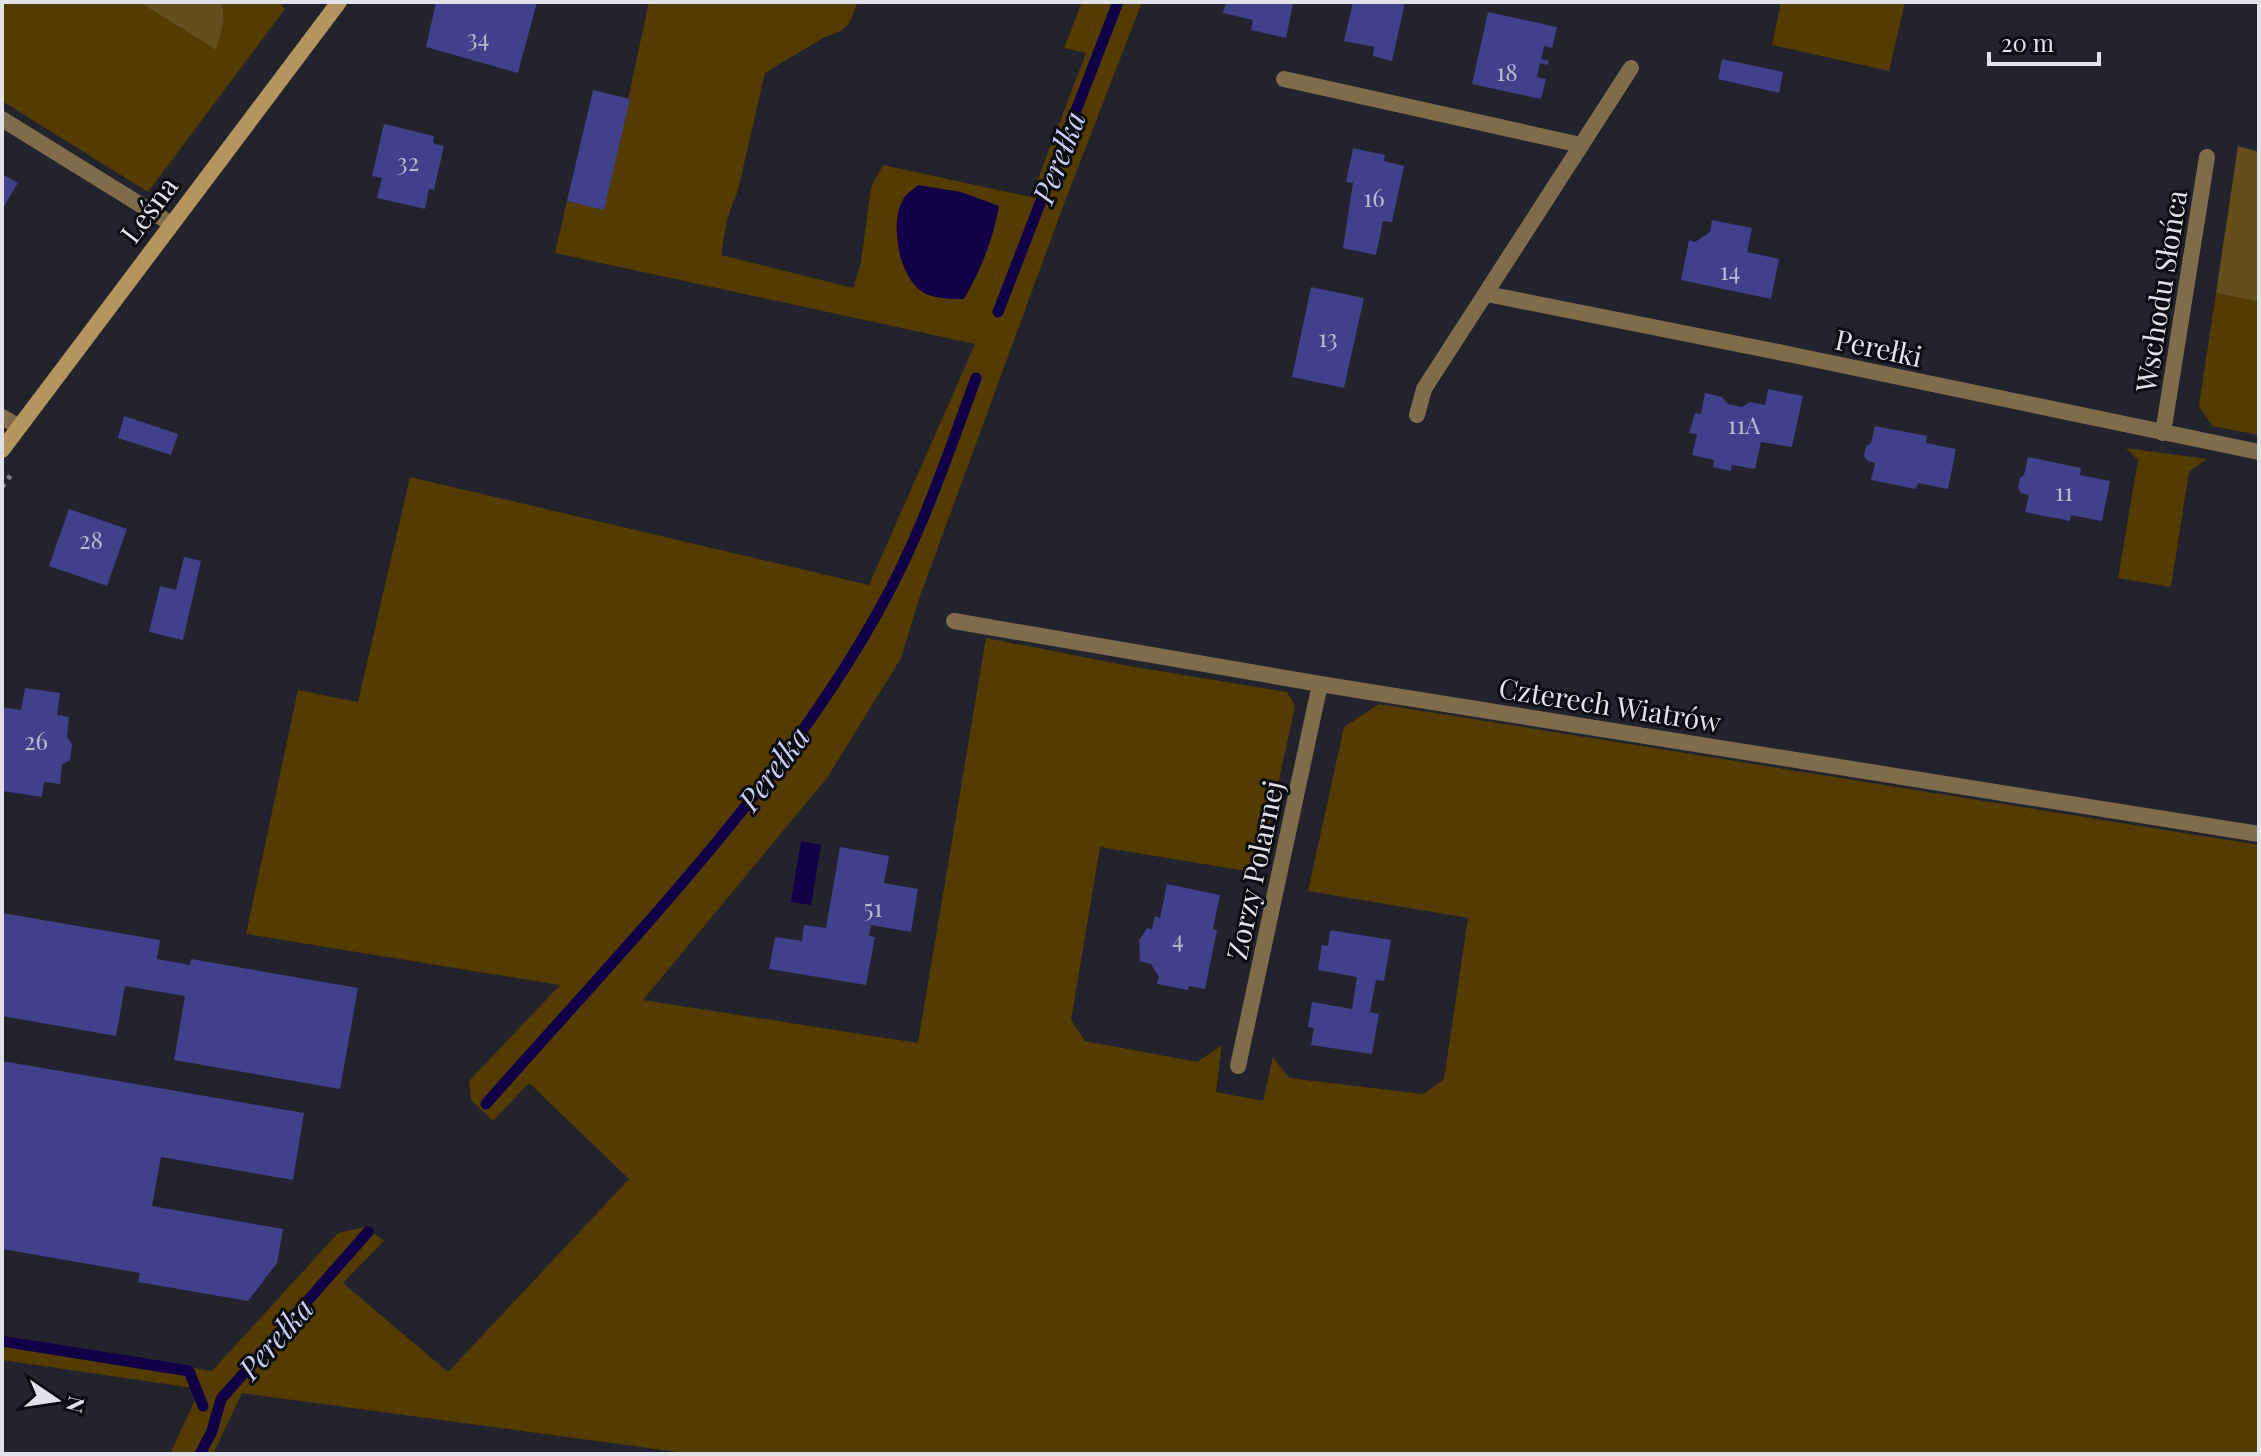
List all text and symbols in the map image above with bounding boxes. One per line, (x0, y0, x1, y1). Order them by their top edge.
scale bar (1989, 16, 2099, 66)
house number: 34 (467, 21, 489, 53)
text: 20 m (2001, 26, 2054, 58)
house number: 18 (1496, 55, 1518, 87)
water label: Perełka (1022, 105, 1094, 210)
house number: 32 (397, 145, 419, 177)
street label: Leśna (111, 168, 185, 250)
house number: 16 (1363, 181, 1385, 213)
street label: Wschodu Słońca (2126, 187, 2194, 396)
house number: 14 (1720, 254, 1740, 286)
street label: Perełki (1832, 320, 1926, 374)
house number: 13 (1318, 321, 1338, 353)
house number: 11A (1728, 408, 1761, 440)
house number: 11 (2055, 475, 2073, 507)
house number: 28 (79, 523, 103, 555)
street label: Czterech Wiatrów (1496, 668, 1724, 740)
water label: Perełka (728, 718, 818, 819)
house number: 26 (24, 724, 48, 756)
street label: Zorzy Polarnej (1217, 777, 1291, 963)
house number: 51 (864, 891, 883, 923)
house number: 4 (1172, 922, 1184, 954)
water label: Perełka (228, 1289, 321, 1388)
north arrow (16, 1360, 96, 1440)
text: N (60, 1394, 93, 1416)

